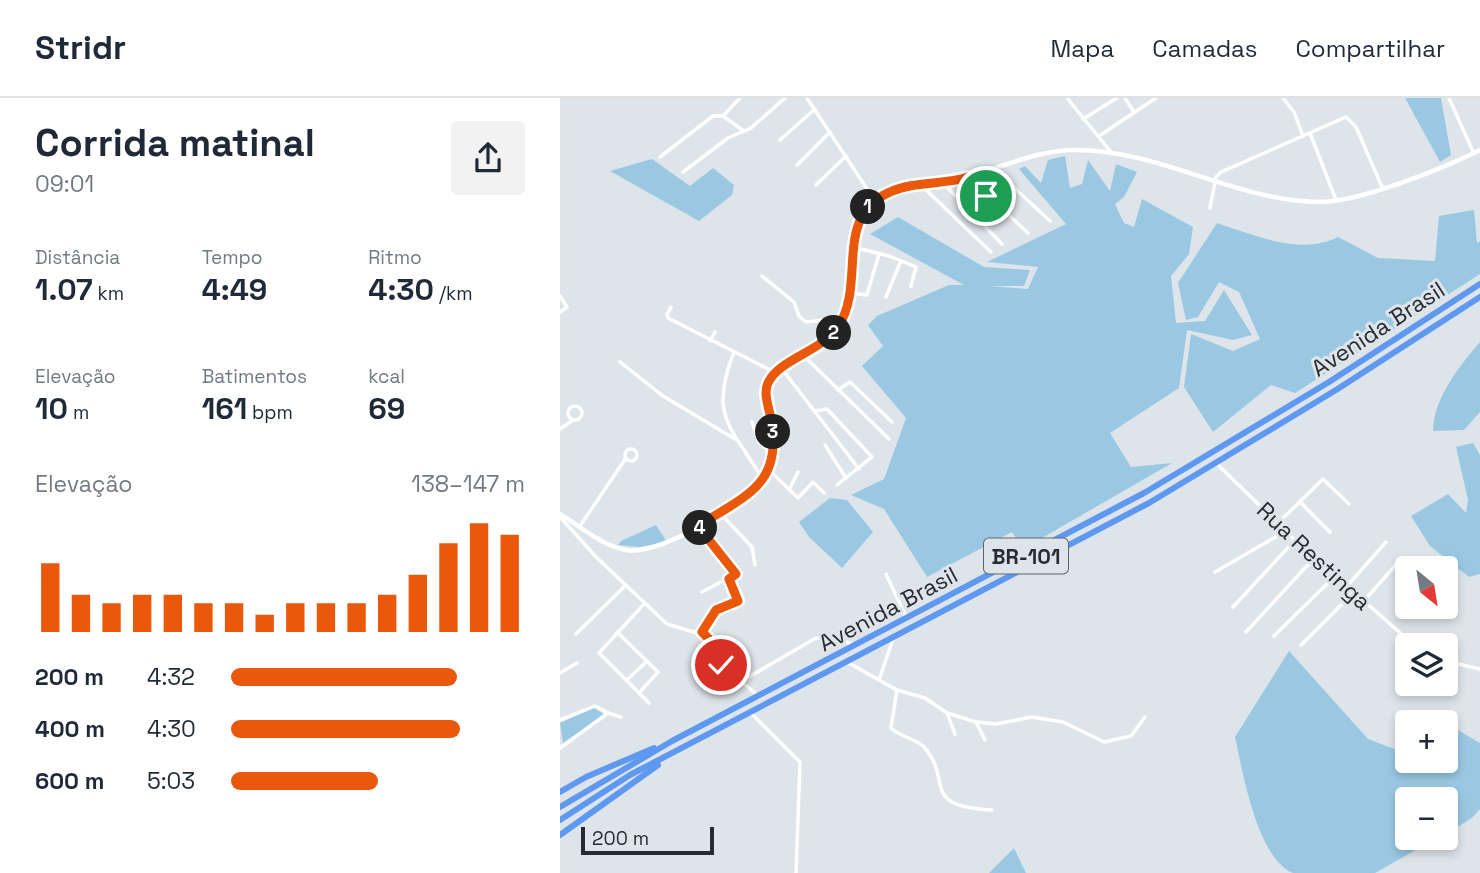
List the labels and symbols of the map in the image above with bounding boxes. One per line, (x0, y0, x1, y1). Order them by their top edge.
pin (956, 166, 1016, 226)
pin: 1 (850, 190, 886, 224)
street label: Avenida Brasil (1306, 275, 1450, 383)
pin: 2 (816, 316, 852, 350)
pin: 3 (756, 414, 790, 450)
street label: Rua Restinga (1250, 495, 1378, 617)
pin: 4 (682, 510, 718, 546)
road number: BR-101 (984, 538, 1068, 574)
north arrow (1395, 556, 1458, 620)
street label: Avenida Brasil (813, 560, 963, 658)
pin (691, 635, 751, 695)
scale bar (581, 824, 714, 856)

